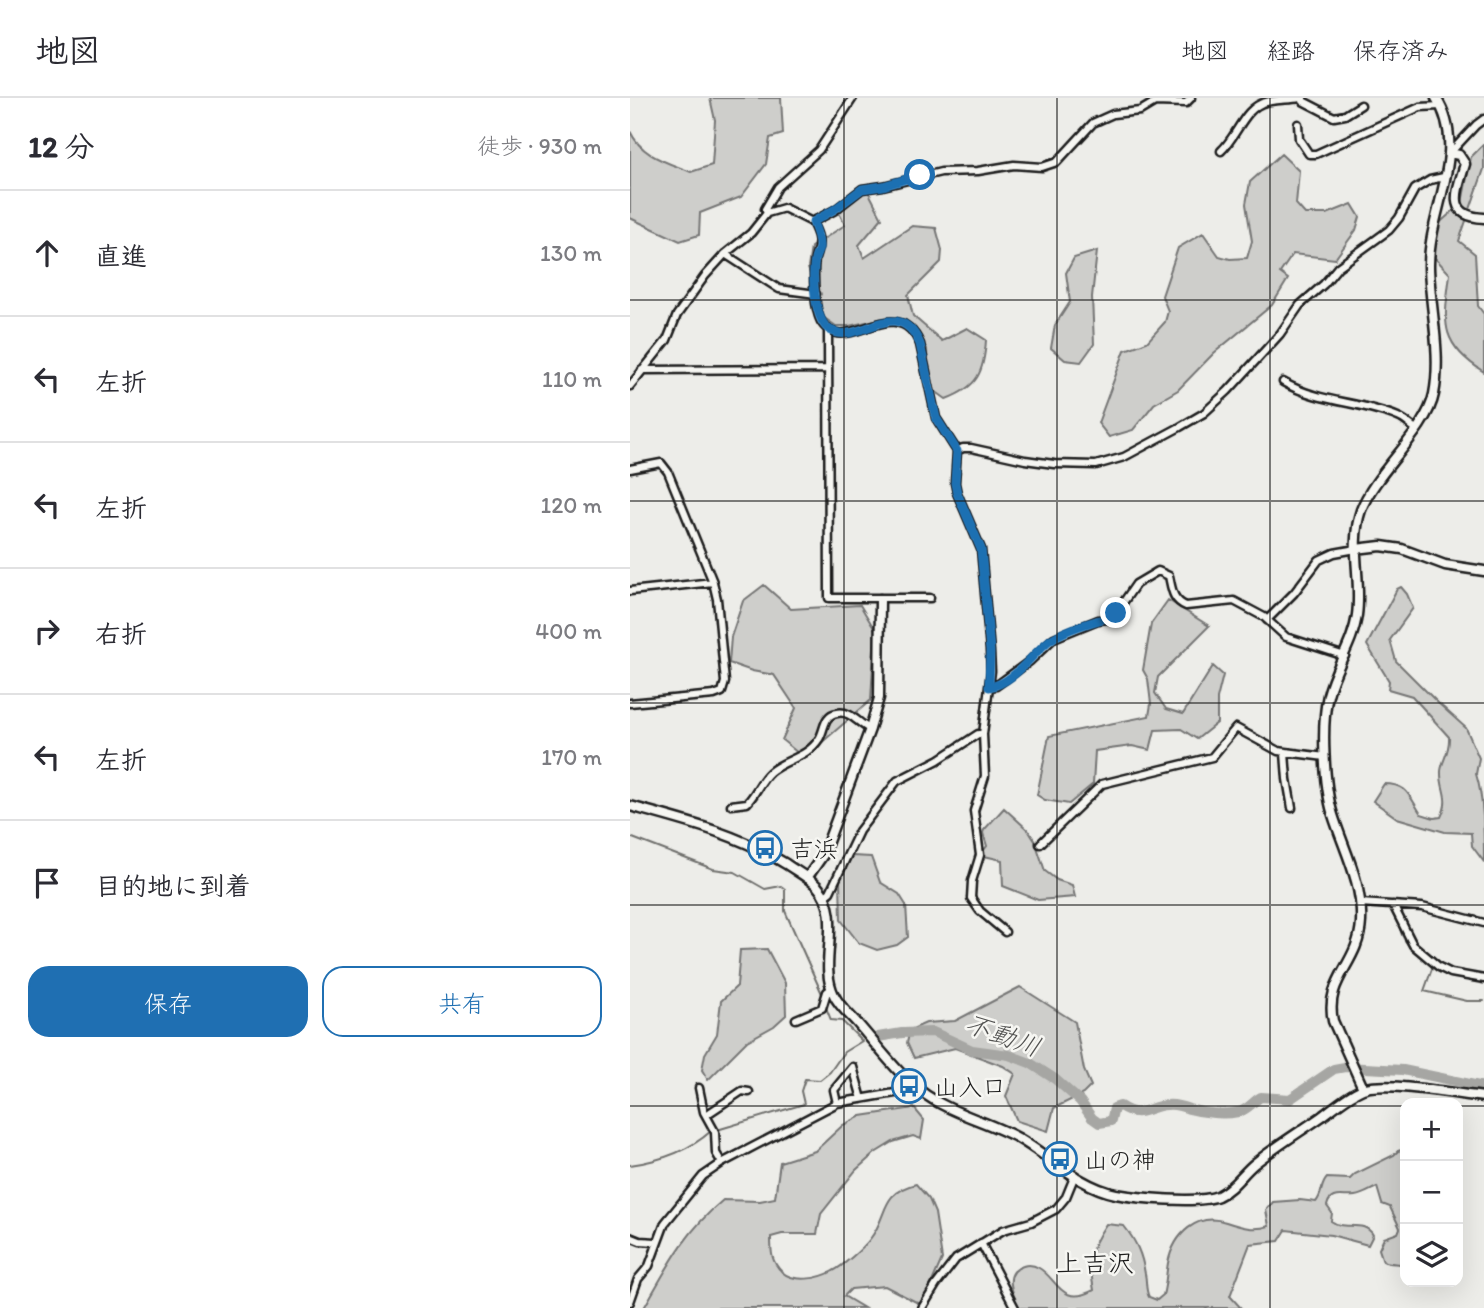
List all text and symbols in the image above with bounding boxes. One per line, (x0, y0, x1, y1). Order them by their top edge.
text: 地図 (35, 31, 101, 70)
text: 地図 (1181, 36, 1229, 65)
text: 経路 (1267, 36, 1315, 65)
text: 保存済み (1353, 36, 1449, 65)
text: 12 分 (28, 128, 94, 165)
text: 徒歩 · 930 m (477, 132, 602, 160)
route start (904, 159, 935, 190)
icon: ahead (28, 234, 66, 272)
text: 130 m (540, 239, 602, 267)
text: 直進 (95, 240, 147, 272)
icon: left (28, 360, 66, 398)
text: 110 m (542, 365, 602, 393)
text: 左折 (95, 366, 147, 398)
icon: left (28, 486, 66, 524)
text: 120 m (541, 491, 602, 519)
text: 左折 (95, 492, 147, 524)
route end (1100, 597, 1131, 628)
icon: right (28, 612, 66, 650)
text: 400 m (535, 617, 602, 645)
text: 右折 (95, 618, 147, 650)
icon: left (28, 738, 66, 776)
text: 170 m (541, 743, 602, 771)
text: 左折 (95, 744, 147, 776)
bus stop icon: 吉浜 (746, 829, 784, 867)
place label: 吉浜 (790, 834, 838, 863)
icon: arrive (28, 864, 66, 902)
text: 目的地に到着 (95, 870, 251, 902)
button: 保存 (28, 966, 308, 1037)
button: 共有 (322, 966, 602, 1037)
water label: 不動川 (961, 1007, 1045, 1063)
bus stop icon: 山入口 (890, 1067, 928, 1105)
place label: 山入口 (934, 1072, 1006, 1101)
map controls (1400, 1098, 1463, 1287)
button: + (1400, 1098, 1463, 1161)
bus stop icon: 山の神 (1041, 1140, 1079, 1178)
place label: 山の神 (1084, 1145, 1156, 1174)
button: − (1400, 1161, 1463, 1224)
button: layers (1400, 1224, 1463, 1287)
district label: 上吉沢 (1056, 1247, 1134, 1279)

